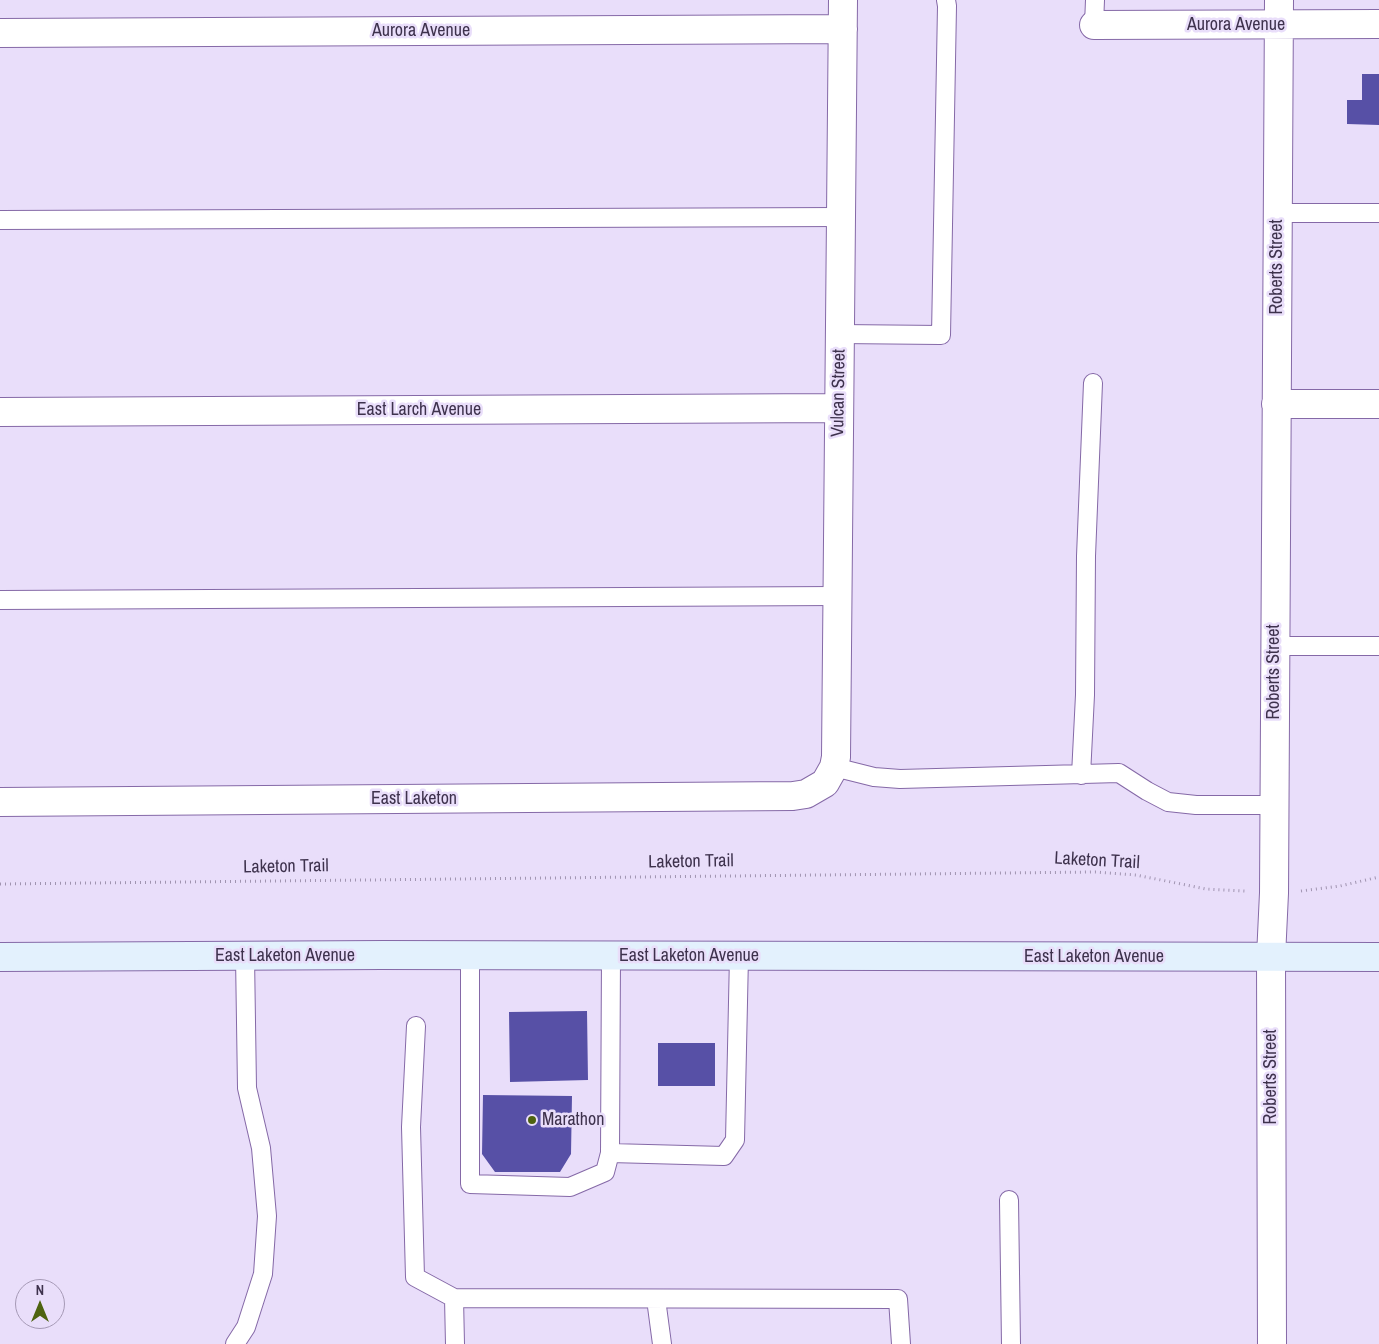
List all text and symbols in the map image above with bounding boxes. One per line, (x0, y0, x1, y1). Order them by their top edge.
street label: Aurora Avenue (1187, 14, 1285, 36)
street label: Aurora Avenue (372, 20, 470, 42)
street label: Roberts Street (1266, 219, 1288, 315)
street label: Vulcan Street (827, 349, 851, 437)
street label: East Larch Avenue (357, 399, 481, 421)
street label: Roberts Street (1263, 624, 1285, 720)
street label: East Laketon (371, 788, 457, 810)
street label: Laketon Trail (1054, 848, 1140, 874)
street label: Laketon Trail (648, 850, 734, 874)
street label: Laketon Trail (243, 855, 329, 879)
street label: East Laketon Avenue (215, 945, 355, 967)
street label: East Laketon Avenue (619, 945, 759, 967)
street label: East Laketon Avenue (1024, 946, 1164, 968)
street label: Roberts Street (1260, 1029, 1282, 1125)
place label: Marathon (542, 1109, 604, 1131)
marker: Marathon (526, 1114, 538, 1126)
north arrow (15, 1279, 65, 1329)
text: N (36, 1281, 44, 1299)

